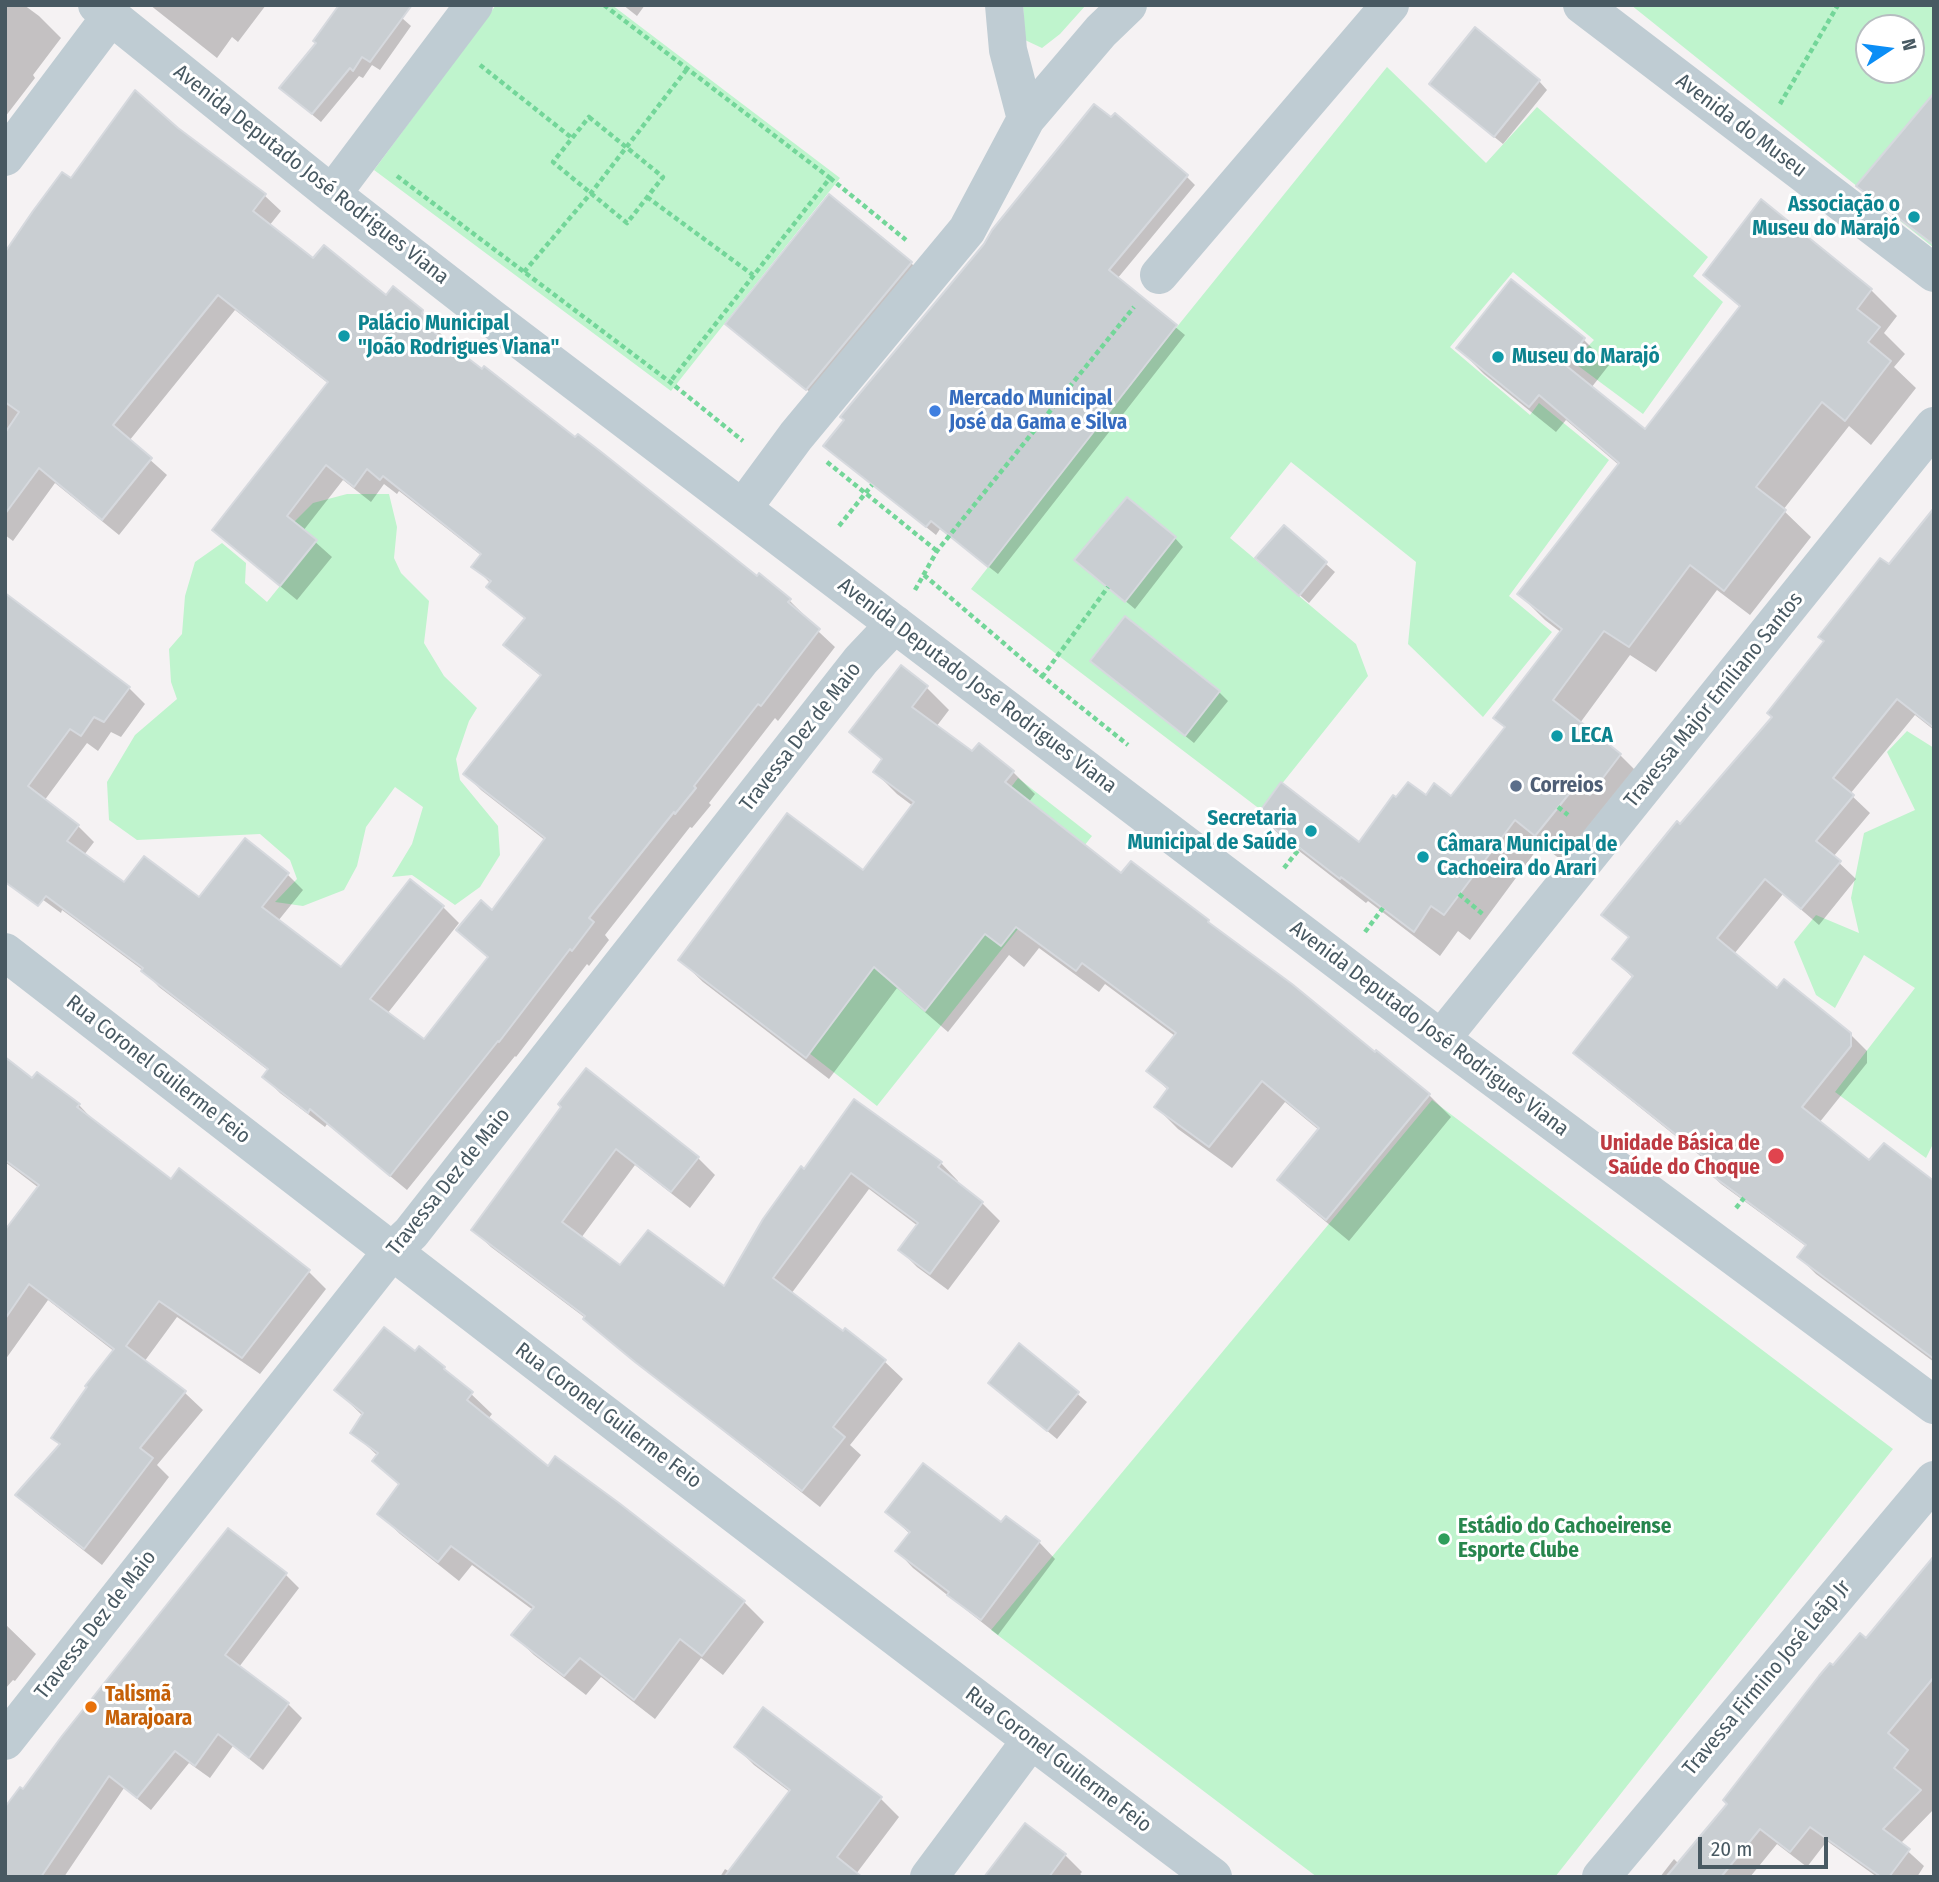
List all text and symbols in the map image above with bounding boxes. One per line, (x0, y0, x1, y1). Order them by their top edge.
north arrow (1855, 14, 1925, 84)
text: N (1897, 36, 1921, 53)
street label: Avenida Deputado José Rodrigues Viana (168, 60, 454, 290)
street label: Avenida do Museu (1671, 69, 1811, 183)
place label: Associação o Museu do Marajó (1752, 192, 1900, 242)
marker: Associação o Museu do Marajó (1906, 209, 1922, 225)
place label: Palácio Municipal "João Rodrigues Viana" (358, 311, 559, 361)
marker: Palácio Municipal "João Rodrigues Viana" (336, 328, 352, 344)
place label: Museu do Marajó (1512, 344, 1660, 370)
marker: Museu do Marajó (1490, 349, 1506, 365)
place label: Mercado Municipal José da Gama e Silva (949, 386, 1127, 436)
marker: Mercado Municipal José da Gama e Silva (927, 403, 943, 419)
street label: Avenida Deputado José Rodrigues Viana (833, 573, 1121, 799)
street label: Travessa Major Emíliano Santos (1619, 587, 1809, 813)
street label: Travessa Dez de Maio (735, 658, 867, 816)
place label: LECA (1571, 723, 1613, 749)
marker: LECA (1549, 728, 1565, 744)
place label: Correios (1530, 773, 1603, 799)
marker: Correios (1508, 778, 1524, 794)
place label: Secretaria Municipal de Saúde (1128, 806, 1297, 856)
marker: Secretaria Municipal de Saúde (1303, 823, 1319, 839)
place label: Câmara Municipal de Cachoeira do Arari (1437, 832, 1617, 882)
marker: Câmara Municipal de Cachoeira do Arari (1415, 849, 1431, 865)
street label: Avenida Deputado José Rodrigues Viana (1285, 916, 1573, 1142)
street label: Rua Coronel Guilerme Feio (61, 990, 255, 1150)
street label: Travessa Dez de Maio (382, 1103, 516, 1261)
place label: Unidade Básica de Saúde do Choque (1600, 1131, 1760, 1181)
marker: Unidade Básica de Saúde do Choque (1766, 1146, 1786, 1166)
street label: Rua Coronel Guilerme Feio (510, 1338, 706, 1494)
place label: Estádio do Cachoeirense Esporte Clube (1458, 1514, 1671, 1564)
marker: Estádio do Cachoeirense Esporte Clube (1436, 1531, 1452, 1547)
street label: Travessa Dez de Maio (30, 1546, 162, 1704)
street label: Travessa Firmino José Leãp Jr (1678, 1575, 1856, 1781)
place label: Talismã Marajoara (105, 1682, 192, 1732)
street label: Rua Coronel Guilerme Feio (960, 1682, 1156, 1838)
marker: Talismã Marajoara (83, 1699, 99, 1715)
scale bar (1701, 1822, 1830, 1866)
text: 20 m (1711, 1836, 1752, 1862)

